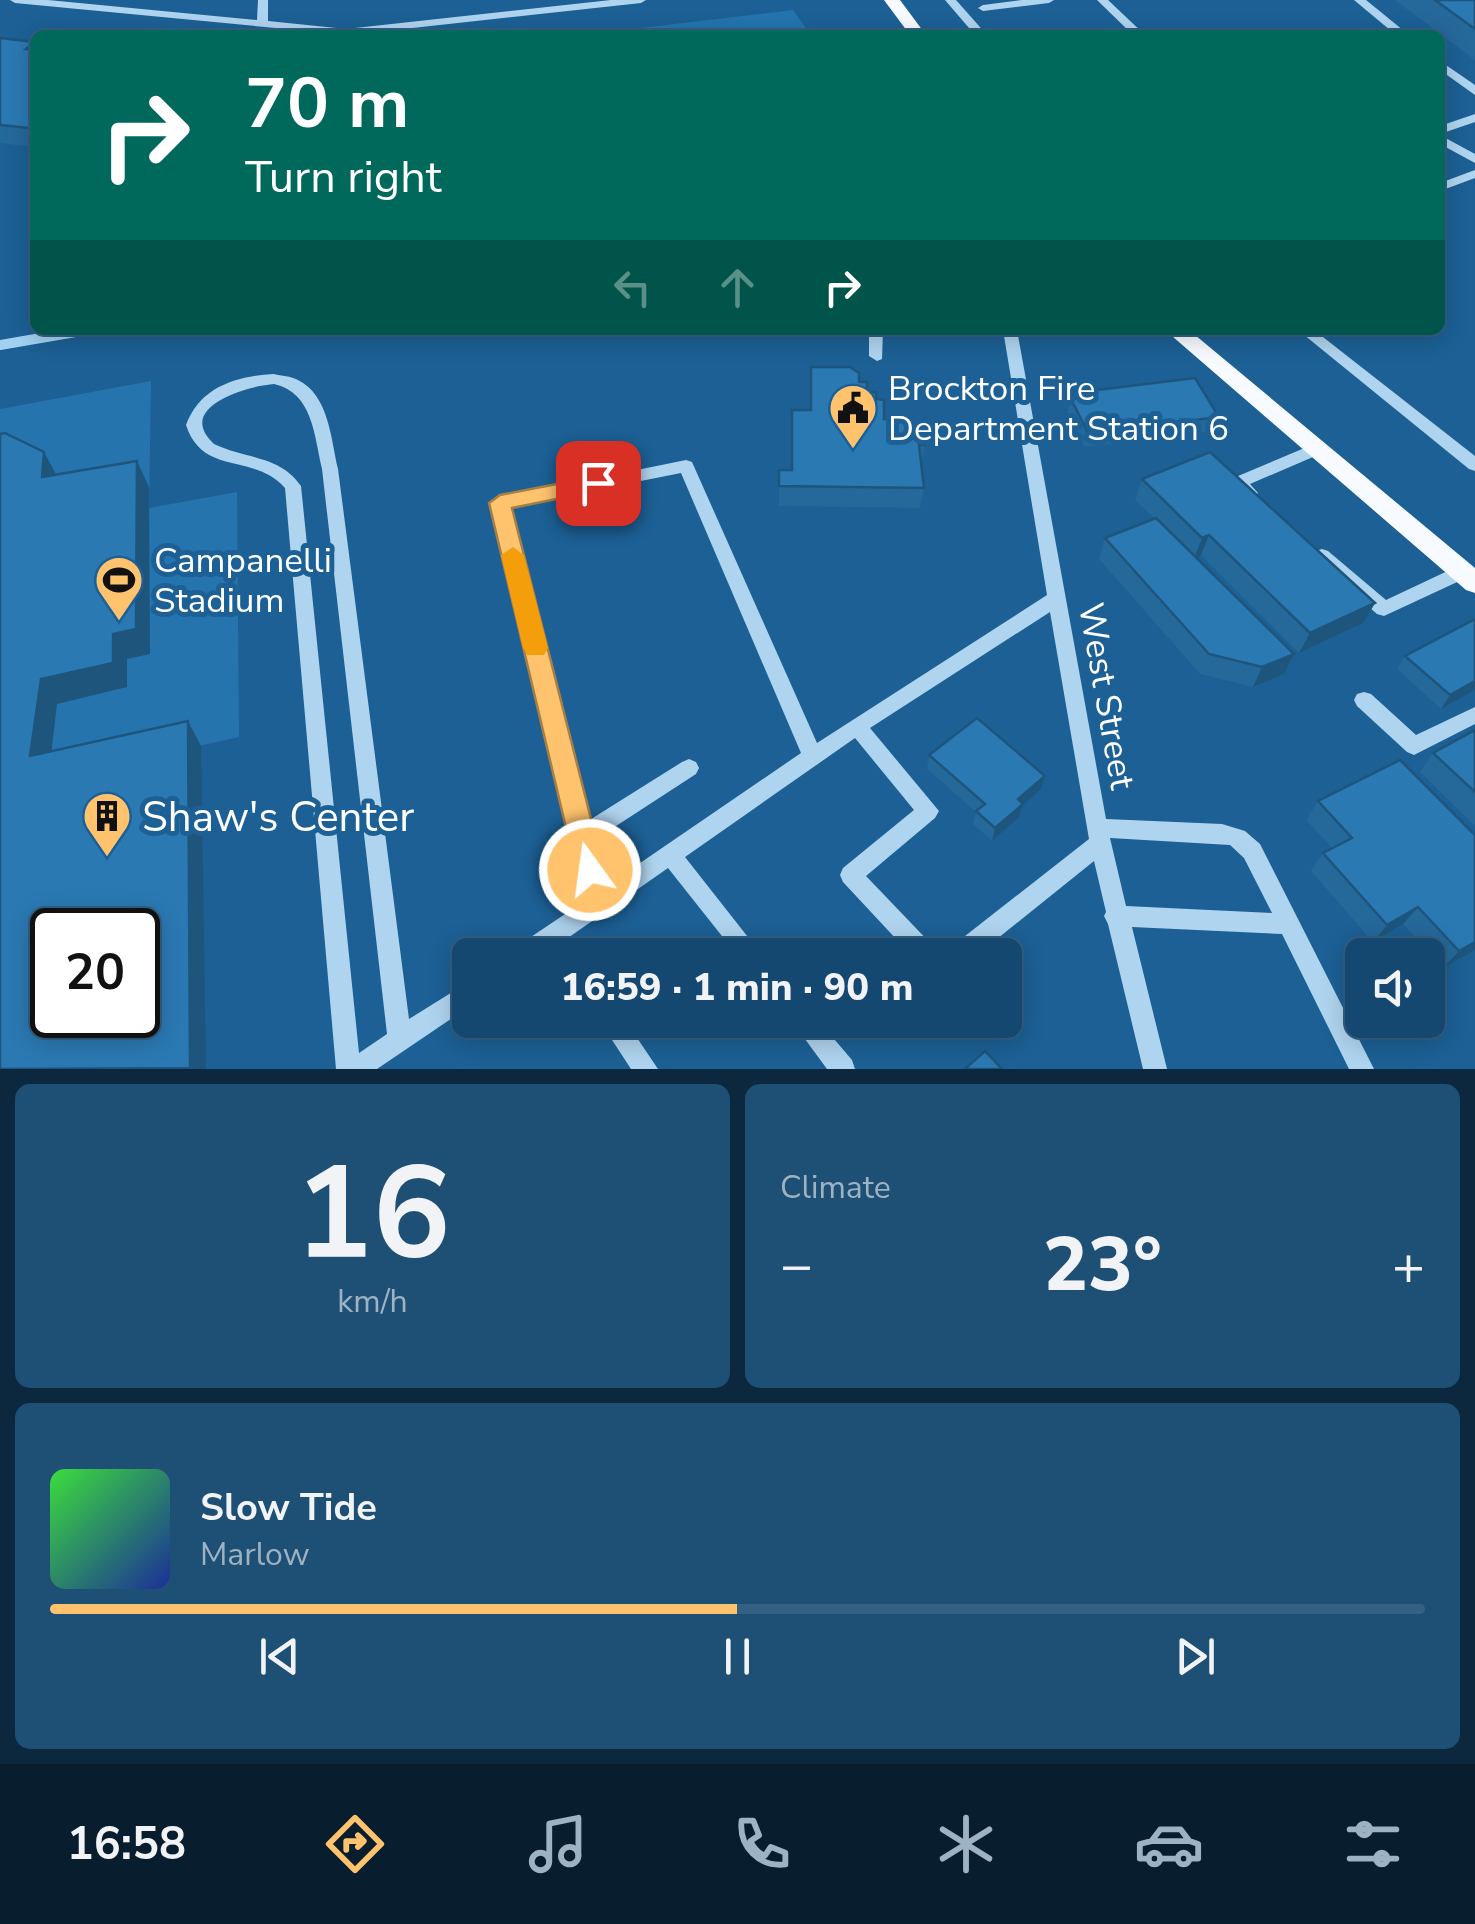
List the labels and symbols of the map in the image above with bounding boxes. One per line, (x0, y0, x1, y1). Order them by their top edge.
place label: Brockton Fire Department Station 6 (888, 365, 1229, 452)
public building icon: Brockton Fire Department Station 6 (827, 382, 879, 450)
pin (556, 441, 641, 526)
place label: Campanelli Stadium (154, 537, 332, 624)
sports icon: Campanelli Stadium (93, 554, 145, 622)
street label: West Street (1067, 599, 1146, 794)
place label: Shaw's Center (142, 789, 414, 846)
building icon: Shaw's Center (81, 790, 133, 858)
position arrow (538, 818, 642, 922)
speed limit sign: 20 (30, 908, 160, 1038)

